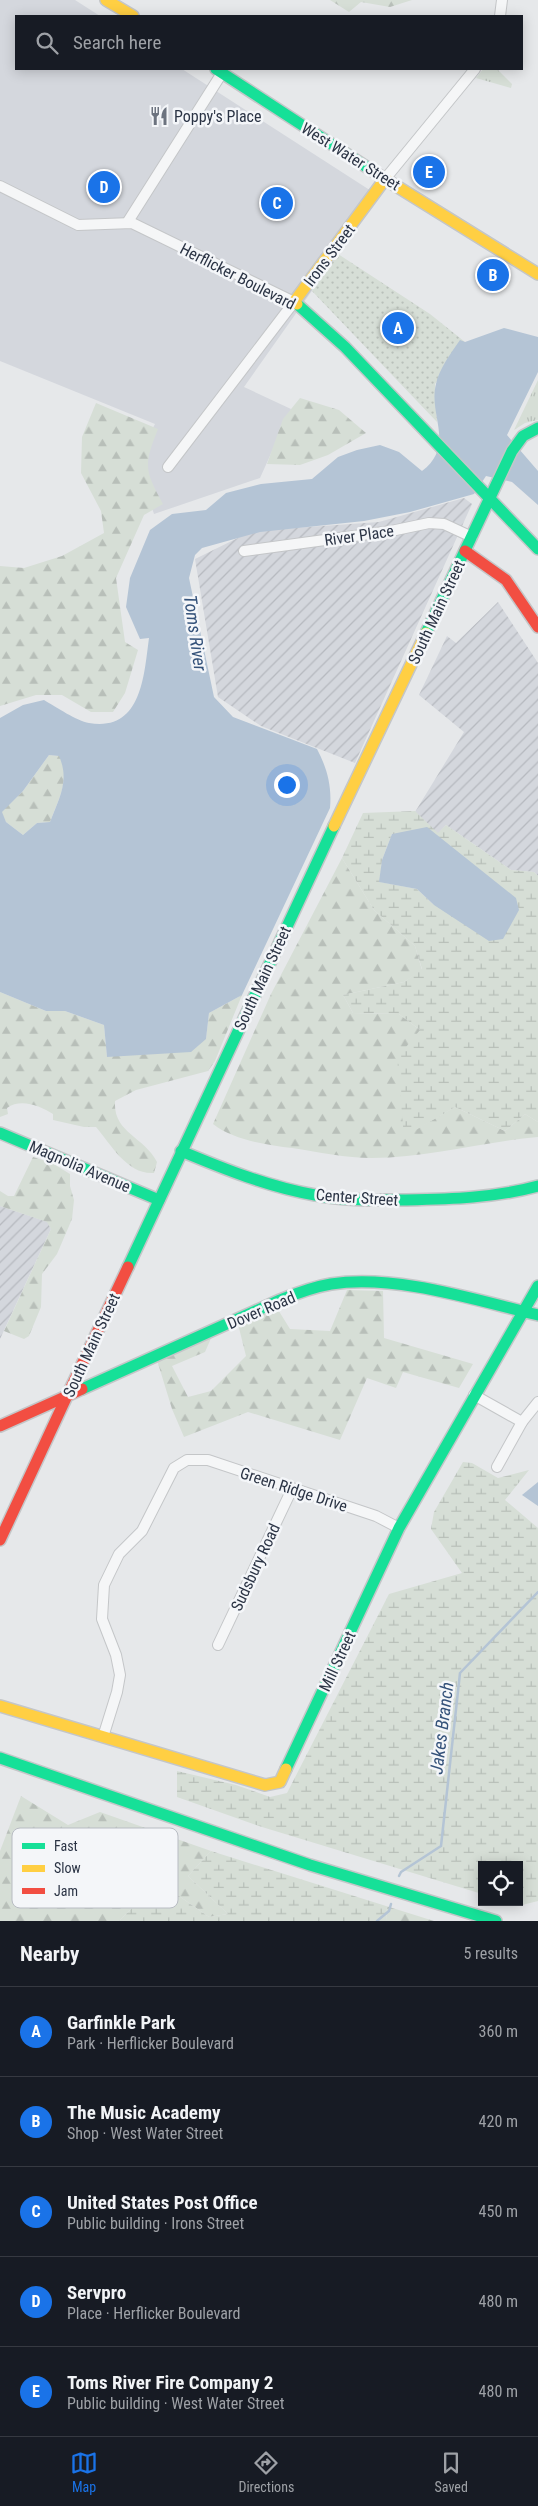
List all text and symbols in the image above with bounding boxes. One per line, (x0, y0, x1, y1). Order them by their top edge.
search box (15, 15, 523, 70)
icon: search (33, 29, 61, 57)
text: Search here (73, 31, 161, 54)
restaurant icon: Poppy's Place (148, 105, 170, 127)
place label: Poppy's Place (174, 107, 262, 126)
street label: West Water Street (298, 118, 404, 195)
pin: E (413, 153, 445, 191)
pin: D (88, 168, 120, 206)
pin: C (261, 184, 293, 222)
street label: Irons Street (300, 220, 359, 290)
street label: Herflicker Boulevard (177, 239, 299, 314)
pin: B (477, 256, 509, 294)
pin: A (382, 309, 414, 347)
street label: River Place (323, 521, 395, 550)
street label: South Main Street (404, 557, 469, 667)
water label: Toms River (180, 594, 211, 673)
your location (274, 772, 300, 798)
street label: South Main Street (230, 923, 295, 1033)
street label: Magnolia Avenue (26, 1137, 133, 1196)
street label: Center Street (315, 1185, 399, 1210)
street label: Dover Road (224, 1288, 298, 1333)
street label: South Main Street (59, 1290, 124, 1400)
street label: Green Ridge Drive (238, 1463, 350, 1516)
street label: Sudsbury Road (227, 1520, 284, 1614)
street label: Mill Street (315, 1628, 360, 1694)
water label: Jakes Branch (425, 1681, 458, 1775)
legend (12, 1828, 178, 1908)
text: Fast (54, 1838, 78, 1854)
text: Slow (54, 1860, 81, 1876)
map controls (478, 1861, 523, 1906)
button: locate (478, 1861, 523, 1906)
text: Jam (54, 1883, 78, 1899)
text: Nearby (20, 1942, 79, 1966)
text: 5 results (463, 1944, 518, 1963)
text: Garfinkle Park (67, 2011, 175, 2034)
text: A (31, 2022, 41, 2041)
text: 360 m (479, 2022, 518, 2041)
text: Park · Herflicker Boulevard (67, 2034, 234, 2053)
text: The Music Academy (67, 2101, 221, 2124)
text: B (32, 2112, 40, 2131)
text: 420 m (479, 2112, 518, 2131)
text: Shop · West Water Street (67, 2124, 223, 2143)
text: United States Post Office (67, 2191, 258, 2214)
text: C (31, 2202, 41, 2221)
text: 450 m (479, 2202, 518, 2221)
text: Public building · Irons Street (67, 2214, 244, 2233)
text: Servpro (67, 2281, 126, 2304)
text: D (31, 2292, 41, 2311)
text: 480 m (479, 2292, 518, 2311)
text: Place · Herflicker Boulevard (67, 2304, 241, 2323)
text: Toms River Fire Company 2 (67, 2371, 273, 2394)
text: E (32, 2382, 40, 2401)
text: 480 m (479, 2382, 518, 2401)
text: Public building · West Water Street (67, 2394, 284, 2413)
tab: Map (70, 2449, 98, 2495)
tab: Directions (238, 2449, 294, 2495)
tab: Saved (435, 2449, 468, 2495)

